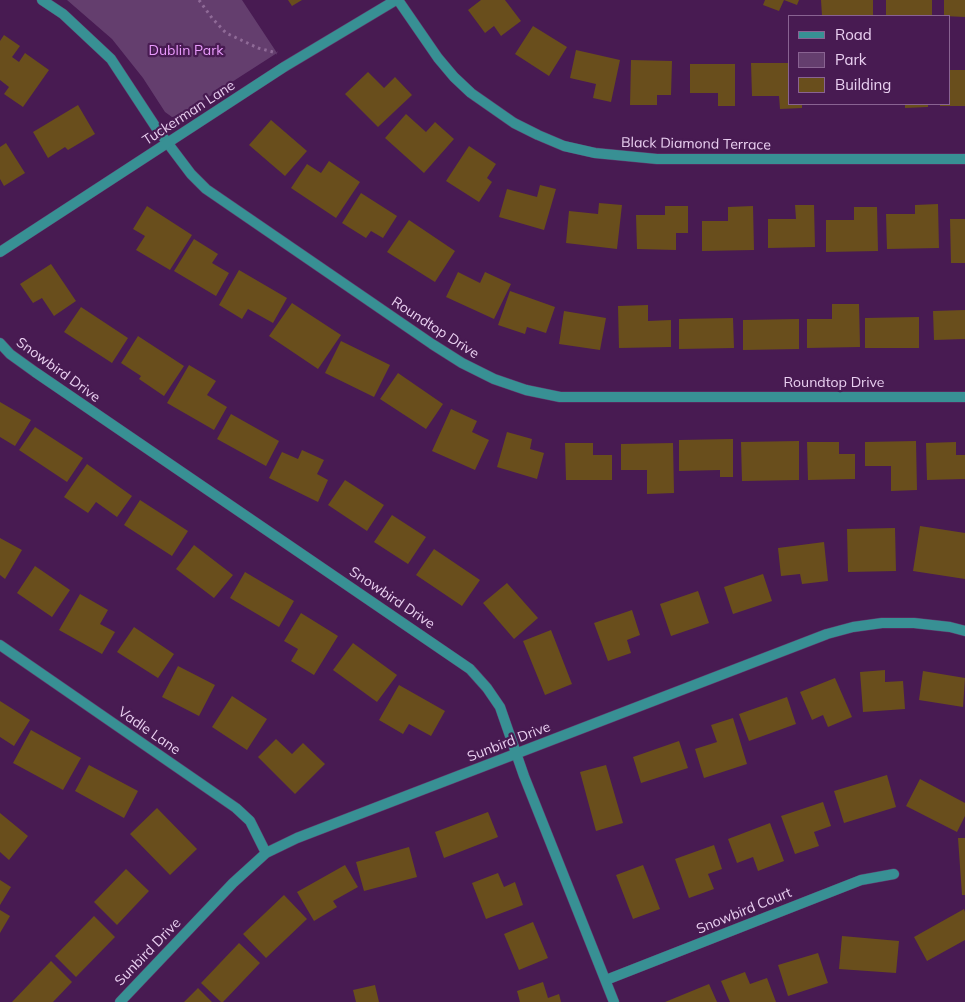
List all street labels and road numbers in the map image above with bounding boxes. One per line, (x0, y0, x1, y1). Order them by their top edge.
street label: Tuckerman Lane (140, 77, 238, 149)
street label: Black Diamond Terrace (621, 134, 771, 154)
street label: Roundtop Drive (388, 293, 482, 363)
street label: Snowbird Drive (13, 334, 103, 406)
street label: Roundtop Drive (784, 375, 884, 391)
street label: Snowbird Drive (346, 563, 438, 633)
street label: Vadle Lane (115, 703, 183, 759)
street label: Sunbird Drive (465, 718, 553, 766)
street label: Snowbird Court (694, 884, 794, 938)
street label: Sunbird Drive (112, 915, 184, 989)

